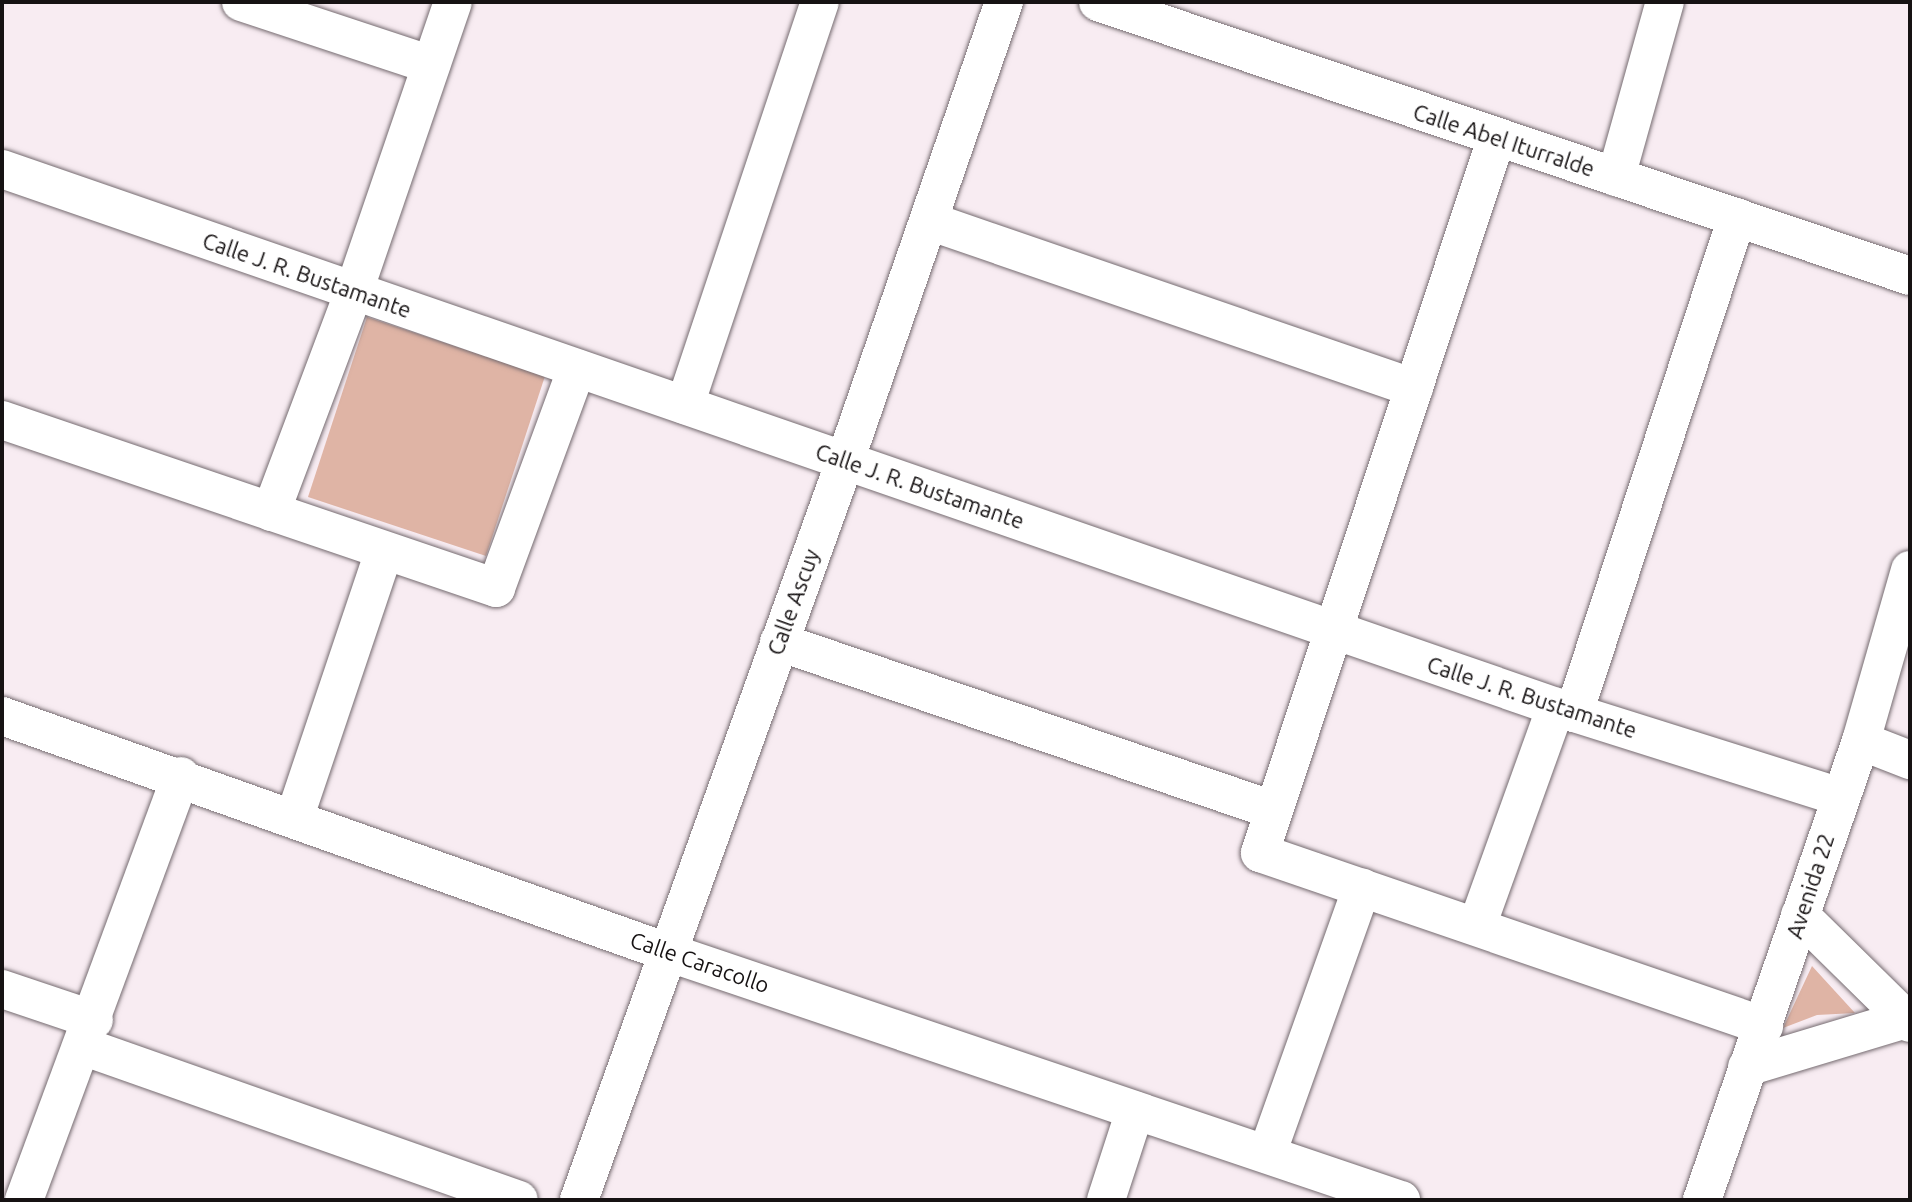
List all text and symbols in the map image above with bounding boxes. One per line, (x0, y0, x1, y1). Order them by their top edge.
street label: Calle Abel Iturralde (1410, 98, 1598, 182)
street label: Calle J. R. Bustamante (199, 227, 415, 323)
street label: Calle J. R. Bustamante (812, 438, 1028, 534)
street label: Calle Ascuy (762, 545, 824, 659)
street label: Calle J. R. Bustamante (1424, 651, 1640, 743)
street label: Avenida 22 (1781, 830, 1839, 942)
street label: Calle Caracollo (627, 926, 773, 998)

